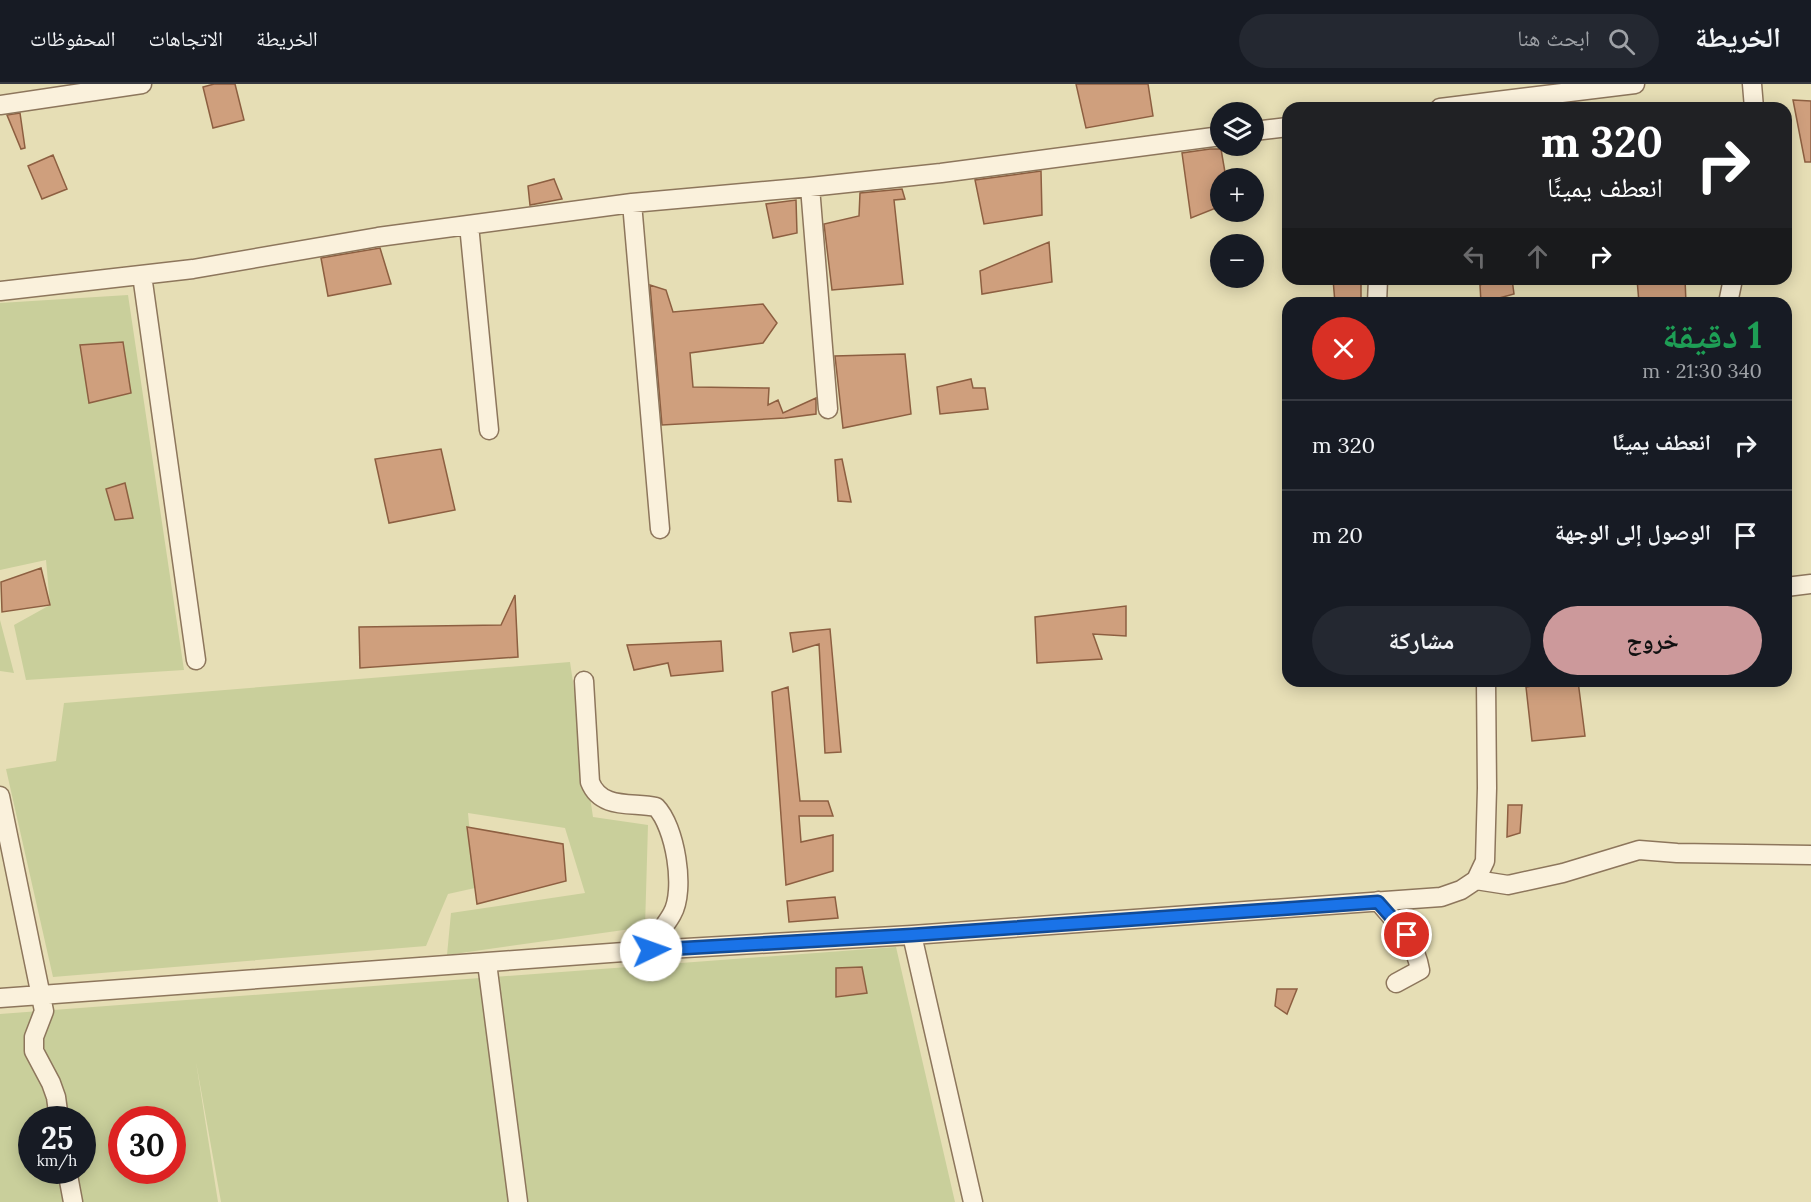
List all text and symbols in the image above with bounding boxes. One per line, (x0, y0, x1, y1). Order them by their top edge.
search box (1239, 14, 1659, 68)
text: الخريطة (1695, 19, 1781, 55)
text: ابحث هنا (1517, 24, 1590, 52)
text: المحفوظات (30, 25, 115, 52)
text: الاتجاهات (148, 25, 223, 52)
text: الخريطة (256, 25, 318, 52)
icon: search (1605, 25, 1638, 58)
map controls (1210, 102, 1264, 288)
button: layers (1210, 102, 1264, 156)
text: 320 m (1541, 115, 1663, 169)
icon: right (1684, 126, 1762, 204)
button: + (1210, 168, 1264, 222)
text: انعطف يمينًا (1547, 170, 1663, 204)
button: − (1210, 234, 1264, 288)
icon: left (1458, 240, 1491, 273)
icon: ahead (1521, 240, 1554, 273)
icon: right (1584, 240, 1617, 273)
text: 1 دقيقة (1662, 312, 1762, 358)
button: close (1312, 317, 1375, 380)
text: 340 m · 21:30 (1642, 358, 1762, 383)
text: انعطف يمينًا (1612, 428, 1711, 456)
icon: right (1729, 429, 1762, 462)
text: 320 m (1312, 431, 1375, 459)
text: الوصول إلى الوجهة (1555, 518, 1711, 546)
icon: arrive (1729, 519, 1762, 552)
text: 20 m (1312, 521, 1363, 549)
button: مشاركة (1312, 606, 1531, 675)
button: خروج (1543, 606, 1762, 675)
pin (1381, 909, 1432, 960)
position arrow (619, 918, 683, 982)
icon: arrive (1390, 918, 1423, 951)
speed limit sign: 30 (108, 1106, 186, 1184)
text: 25 (41, 1119, 73, 1157)
text: km/h (37, 1151, 77, 1170)

